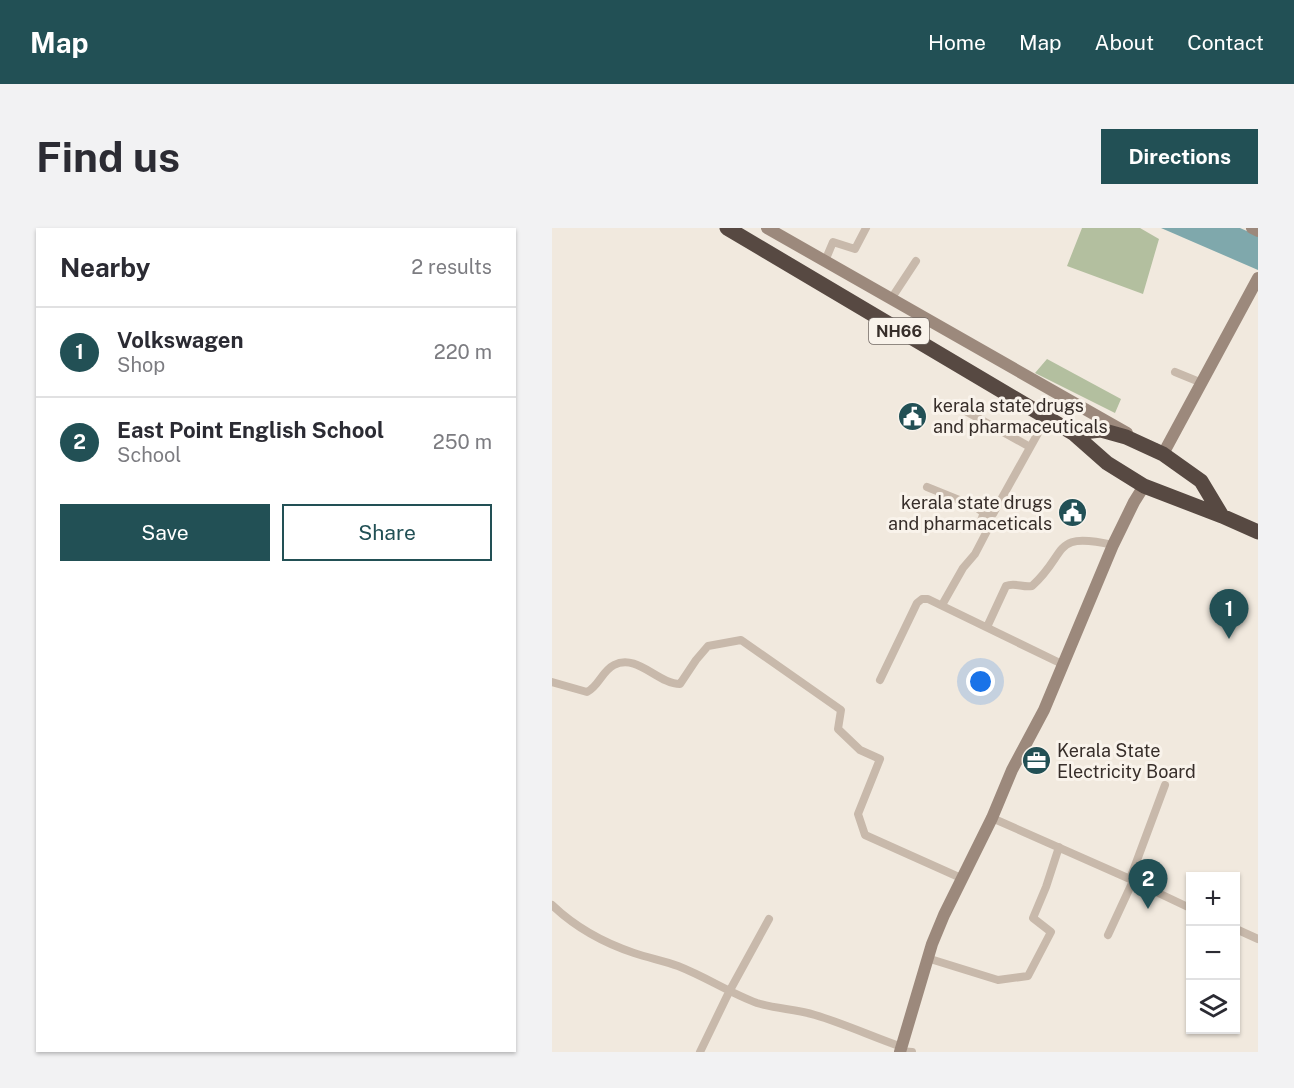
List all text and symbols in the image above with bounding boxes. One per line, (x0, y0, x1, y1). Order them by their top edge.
text: Map (30, 26, 89, 59)
text: Home (928, 30, 986, 55)
text: Map (1019, 30, 1062, 55)
text: About (1095, 30, 1154, 55)
text: Contact (1187, 30, 1264, 55)
button: Directions (1101, 129, 1258, 184)
text: Find us (36, 132, 180, 181)
text: Nearby (60, 252, 150, 283)
text: 2 results (411, 255, 492, 279)
road number: NH66 (869, 318, 929, 344)
text: Volkswagen (117, 327, 244, 353)
text: 1 (75, 340, 84, 364)
text: 220 m (434, 340, 492, 364)
text: Shop (117, 353, 165, 377)
place label: kerala state drugs and pharmaceuticals (933, 395, 1108, 437)
public building icon: kerala state drugs and pharmaceuticals (896, 400, 928, 432)
text: East Point English School (117, 417, 384, 443)
text: 2 (73, 430, 86, 454)
text: 250 m (433, 430, 492, 454)
text: School (117, 443, 181, 467)
place label: kerala state drugs and pharmaceticals (888, 492, 1052, 534)
public building icon: kerala state drugs and pharmaceticals (1057, 497, 1089, 529)
button: Save (60, 504, 270, 561)
button: Share (282, 504, 492, 561)
pin: 1 (1210, 590, 1248, 639)
your location (966, 667, 995, 696)
place label: Kerala State Electricity Board (1057, 740, 1196, 782)
office icon: Kerala State Electricity Board (1020, 745, 1052, 777)
pin: 2 (1128, 860, 1168, 909)
map controls (1186, 872, 1240, 1034)
button: + (1186, 872, 1240, 926)
button: − (1186, 926, 1240, 980)
button: layers (1186, 980, 1240, 1034)

